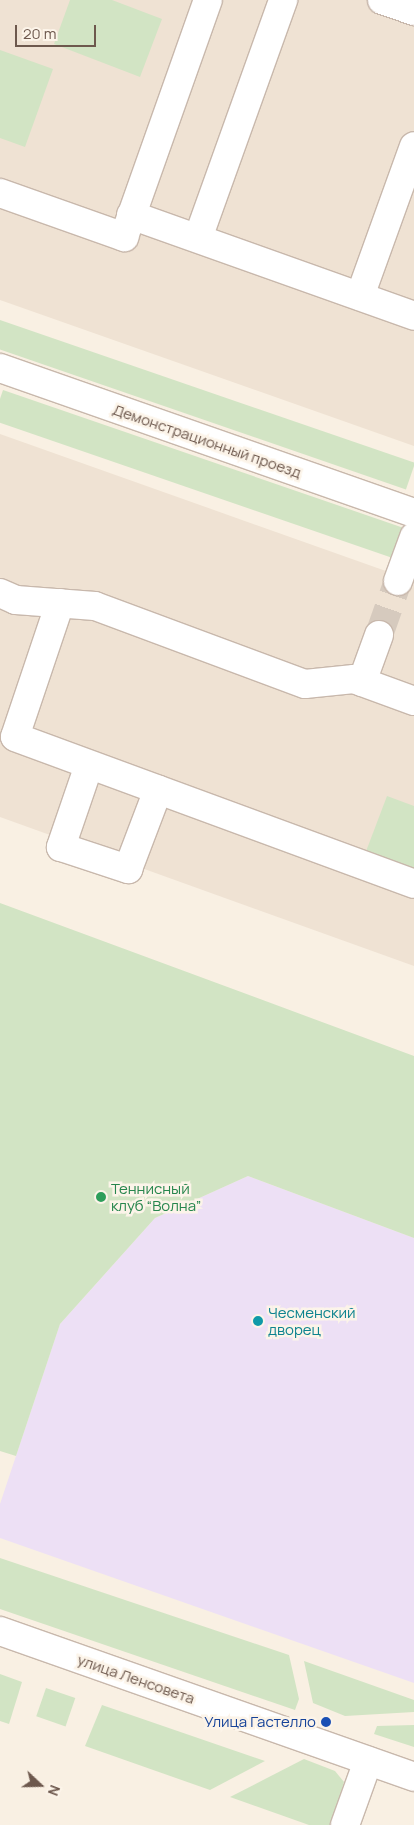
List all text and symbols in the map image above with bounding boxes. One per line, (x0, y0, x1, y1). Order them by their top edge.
scale bar (18, 15, 99, 47)
text: 20 m (23, 23, 56, 44)
street label: Демонстрационный проезд (110, 400, 304, 482)
place label: Теннисный клуб “Волна” (111, 1179, 201, 1214)
marker: Теннисный клуб “Волна” (95, 1191, 107, 1203)
place label: Чесменский дворец (268, 1303, 356, 1338)
marker: Чесменский дворец (252, 1315, 264, 1327)
street label: улица Ленсовета (75, 1651, 197, 1707)
place label: Улица Гастелло (204, 1713, 316, 1731)
marker: Улица Гастелло (320, 1716, 332, 1728)
north arrow (15, 1760, 65, 1810)
text: N (44, 1782, 65, 1799)

